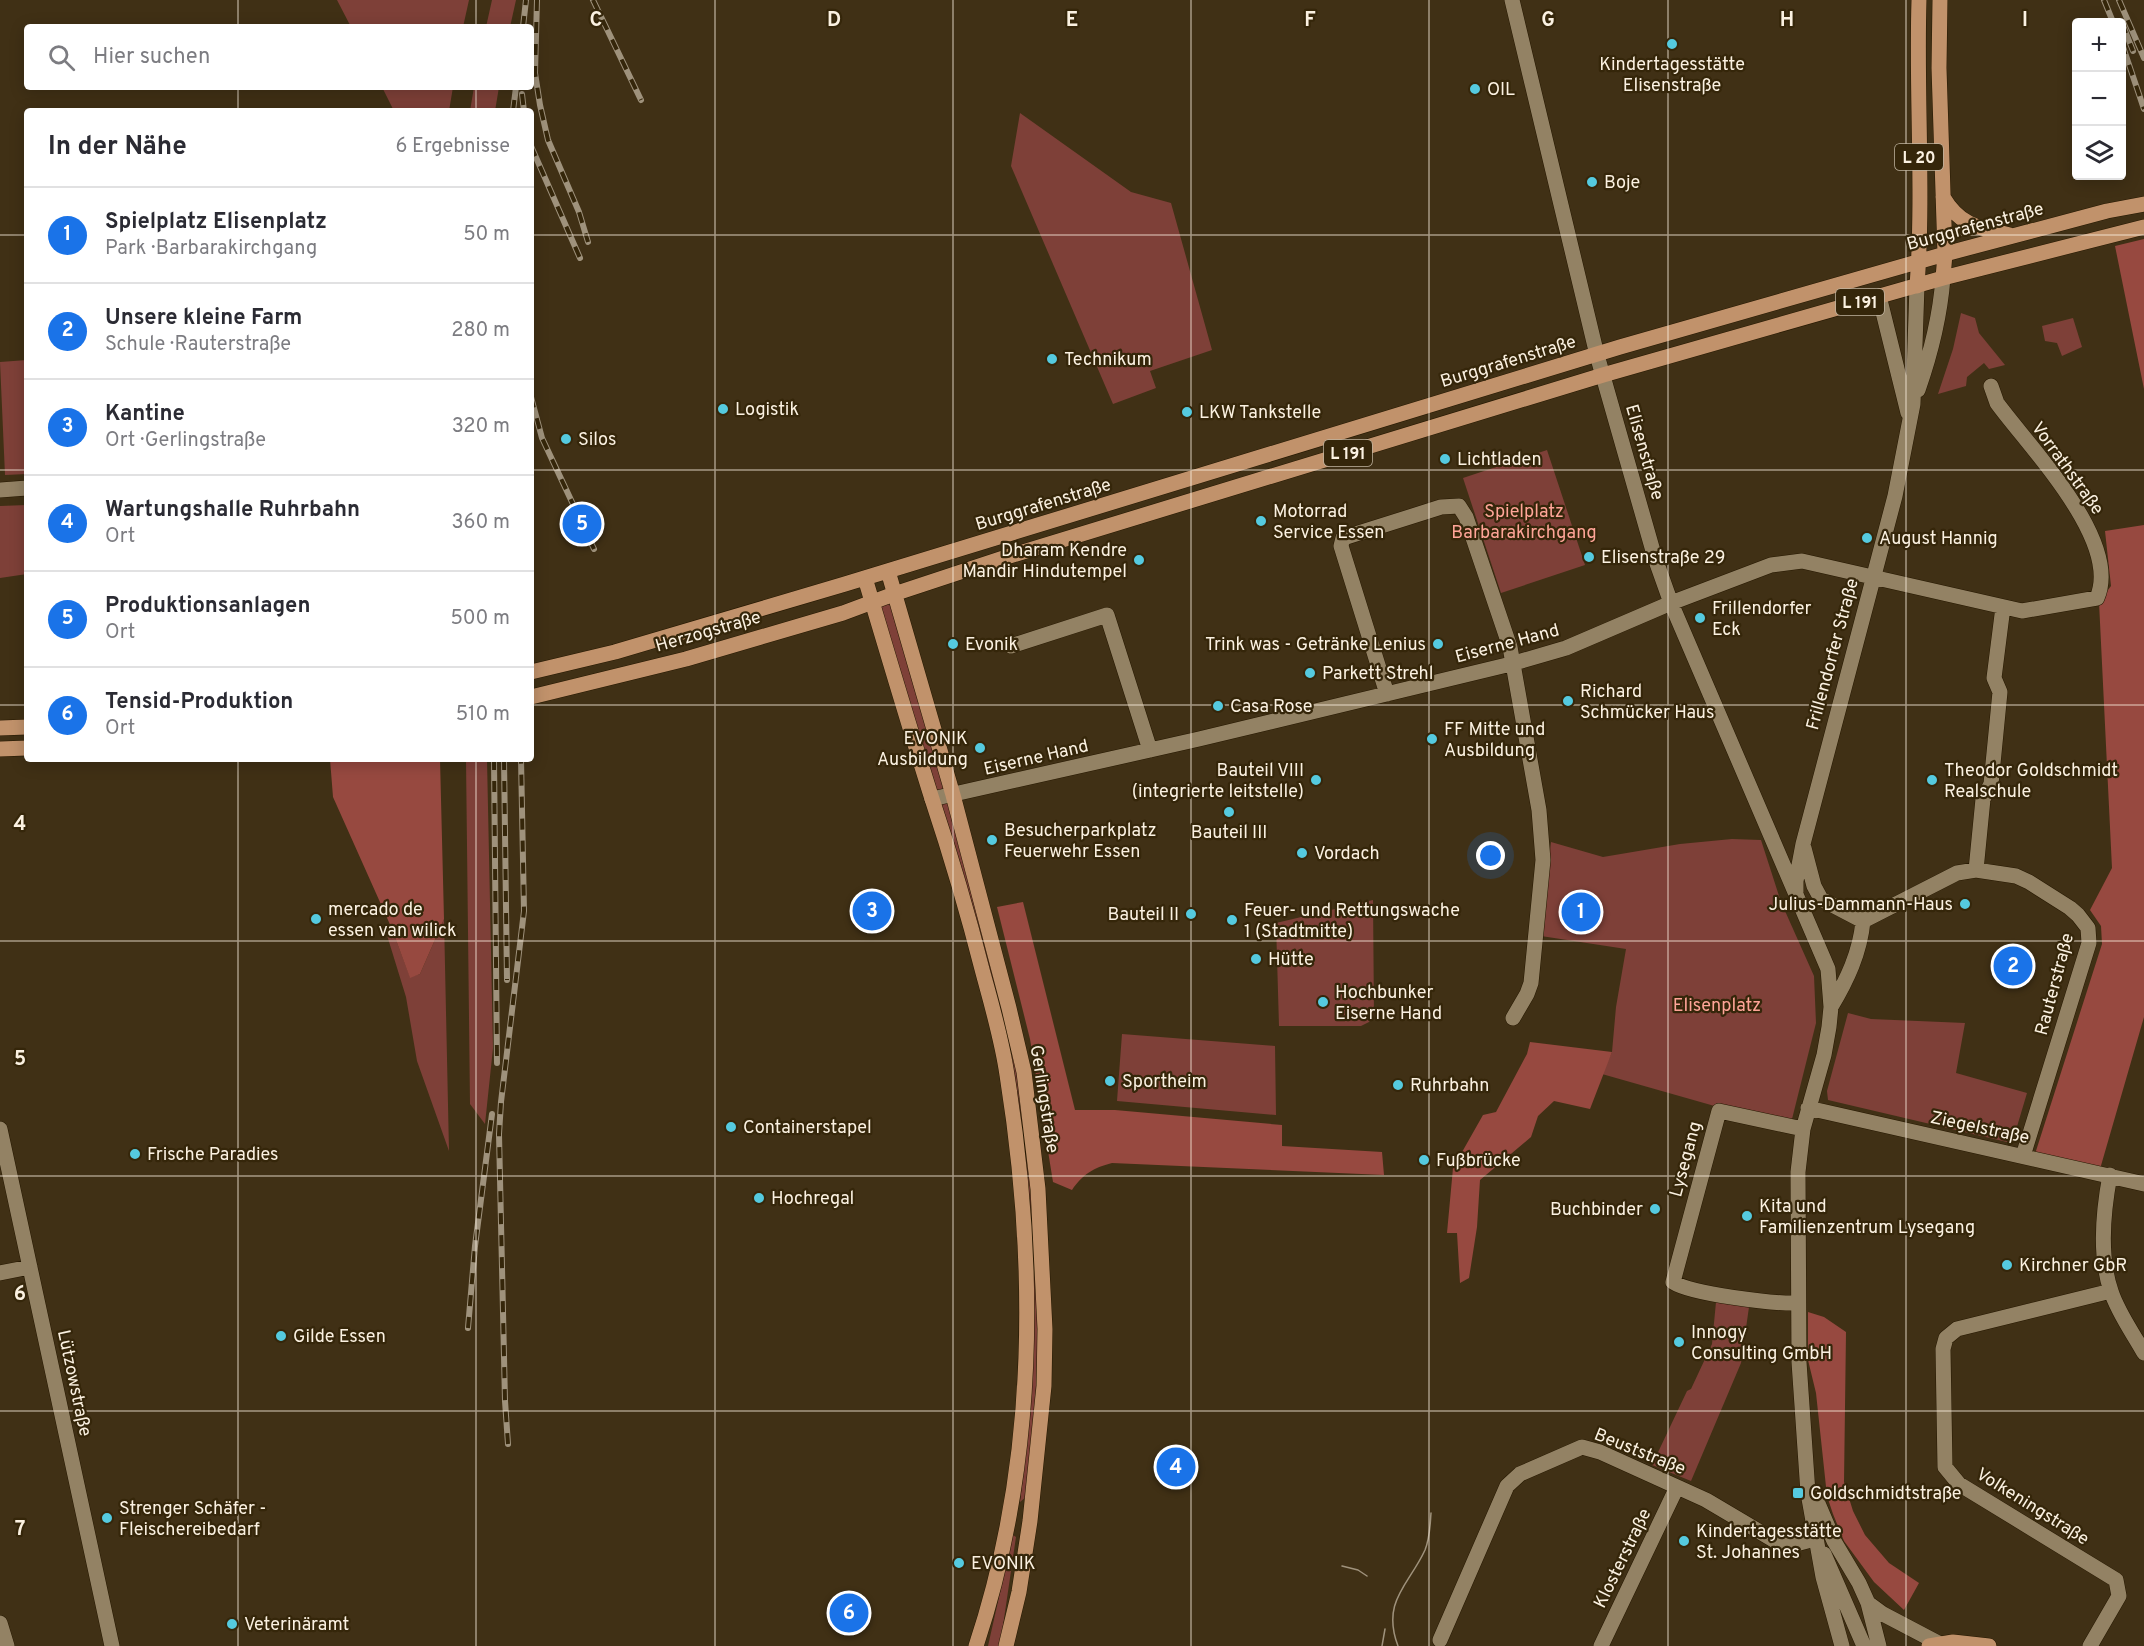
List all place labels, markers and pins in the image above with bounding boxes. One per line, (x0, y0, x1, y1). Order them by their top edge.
marker: Kindertagesstätte Elisenstraße (1665, 37, 1679, 51)
place label: Kindertagesstätte Elisenstraße (1599, 54, 1745, 98)
place label: OIL (1487, 79, 1515, 102)
marker: OIL (1468, 82, 1482, 96)
place label: Boje (1604, 172, 1640, 195)
marker: Boje (1585, 175, 1599, 189)
place label: Technikum (1064, 349, 1152, 372)
marker: Technikum (1045, 352, 1059, 366)
place label: Logistik (735, 399, 799, 422)
marker: Logistik (716, 402, 730, 416)
place label: LKW Tankstelle (1199, 402, 1321, 425)
marker: LKW Tankstelle (1180, 405, 1194, 419)
place label: Silos (578, 429, 616, 452)
marker: Silos (559, 432, 573, 446)
place label: Lichtladen (1457, 449, 1542, 472)
marker: Lichtladen (1438, 452, 1452, 466)
place label: Motorrad Service Essen (1273, 501, 1385, 545)
pin: 5 (562, 502, 602, 546)
marker: Motorrad Service Essen (1254, 514, 1268, 528)
place label: August Hannig (1879, 528, 1998, 551)
marker: August Hannig (1860, 531, 1874, 545)
place label: Dharam Kendre Mandir Hindutempel (962, 540, 1127, 584)
place label: Elisenstraße 29 (1601, 547, 1725, 570)
marker: Elisenstraße 29 (1582, 550, 1596, 564)
marker: Dharam Kendre Mandir Hindutempel (1132, 553, 1146, 567)
place label: Frillendorfer Eck (1712, 598, 1812, 642)
marker: Frillendorfer Eck (1693, 611, 1707, 625)
place label: Evonik (965, 634, 1018, 657)
place label: Trink was - Getränke Lenius (1205, 634, 1426, 657)
marker: Evonik (946, 637, 960, 651)
marker: Trink was - Getränke Lenius (1431, 637, 1445, 651)
place label: Parkett Strehl (1322, 663, 1433, 686)
marker: Parkett Strehl (1303, 666, 1317, 680)
place label: Richard Schmücker Haus (1580, 681, 1714, 725)
marker: Richard Schmücker Haus (1561, 694, 1575, 708)
place label: Casa Rose (1230, 696, 1312, 719)
marker: Casa Rose (1211, 699, 1225, 713)
place label: FF Mitte und Ausbildung (1444, 719, 1545, 763)
place label: EVONIK Ausbildung (877, 728, 968, 772)
marker: FF Mitte und Ausbildung (1425, 732, 1439, 746)
marker: EVONIK Ausbildung (973, 741, 987, 755)
place label: Bauteil VIII (integrierte leitstelle) (1132, 760, 1304, 804)
place label: Theodor Goldschmidt Realschule (1944, 760, 2118, 804)
marker: Bauteil VIII (integrierte leitstelle) (1309, 773, 1323, 787)
marker: Theodor Goldschmidt Realschule (1925, 773, 1939, 787)
marker: Bauteil III (1222, 805, 1236, 819)
place label: Besucherparkplatz Feuerwehr Essen (1004, 820, 1157, 864)
place label: Bauteil III (1191, 822, 1267, 845)
marker: Besucherparkplatz Feuerwehr Essen (985, 833, 999, 847)
place label: Vordach (1314, 843, 1380, 866)
marker: Vordach (1295, 846, 1309, 860)
pin: 3 (852, 888, 892, 934)
pin: 1 (1562, 890, 1600, 934)
place label: Julius-Dammann-Haus (1768, 894, 1953, 917)
marker: Julius-Dammann-Haus (1958, 897, 1972, 911)
place label: mercado de essen van wilick (328, 899, 457, 943)
place label: Feuer- und Rettungswache 1 (Stadtmitte) (1244, 900, 1460, 944)
place label: Bauteil II (1107, 904, 1179, 927)
marker: Bauteil II (1184, 907, 1198, 921)
marker: mercado de essen van wilick (309, 912, 323, 926)
marker: Feuer- und Rettungswache 1 (Stadtmitte) (1225, 913, 1239, 927)
pin: 2 (1994, 944, 2032, 988)
place label: Hütte (1268, 949, 1314, 972)
marker: Hütte (1249, 952, 1263, 966)
place label: Hochbunker Eiserne Hand (1335, 982, 1442, 1026)
marker: Hochbunker Eiserne Hand (1316, 995, 1330, 1009)
place label: Sportheim (1122, 1071, 1207, 1094)
marker: Sportheim (1103, 1074, 1117, 1088)
place label: Ruhrbahn (1410, 1075, 1489, 1098)
marker: Ruhrbahn (1391, 1078, 1405, 1092)
place label: Containerstapel (743, 1117, 872, 1140)
marker: Containerstapel (724, 1120, 738, 1134)
place label: Frische Paradies (147, 1144, 279, 1167)
marker: Frische Paradies (128, 1147, 142, 1161)
place label: Fußbrücke (1436, 1150, 1521, 1173)
marker: Fußbrücke (1417, 1153, 1431, 1167)
place label: Hochregal (771, 1188, 854, 1211)
marker: Hochregal (752, 1191, 766, 1205)
place label: Kita und Familienzentrum Lysegang (1759, 1196, 1975, 1240)
place label: Buchbinder (1550, 1199, 1643, 1222)
marker: Buchbinder (1648, 1202, 1662, 1216)
marker: Kita und Familienzentrum Lysegang (1740, 1209, 1754, 1223)
place label: Kirchner GbR (2019, 1255, 2127, 1278)
marker: Kirchner GbR (2000, 1258, 2014, 1272)
place label: Innogy Consulting GmbH (1691, 1322, 1832, 1366)
place label: Gilde Essen (293, 1326, 386, 1349)
marker: Gilde Essen (274, 1329, 288, 1343)
marker: Innogy Consulting GmbH (1672, 1335, 1686, 1349)
pin: 4 (1156, 1444, 1196, 1490)
place label: Goldschmidtstraße (1810, 1483, 1962, 1506)
marker: Goldschmidtstraße (1791, 1486, 1805, 1500)
place label: Strenger Schäfer - Fleischereibedarf (119, 1498, 267, 1542)
marker: Strenger Schäfer - Fleischereibedarf (100, 1511, 114, 1525)
place label: Kindertagesstätte St. Johannes (1696, 1521, 1842, 1565)
marker: Kindertagesstätte St. Johannes (1677, 1534, 1691, 1548)
place label: EVONIK (971, 1553, 1036, 1576)
marker: EVONIK (952, 1556, 966, 1570)
pin: 6 (830, 1590, 868, 1636)
place label: Veterinäramt (244, 1614, 349, 1637)
marker: Veterinäramt (225, 1617, 239, 1631)

